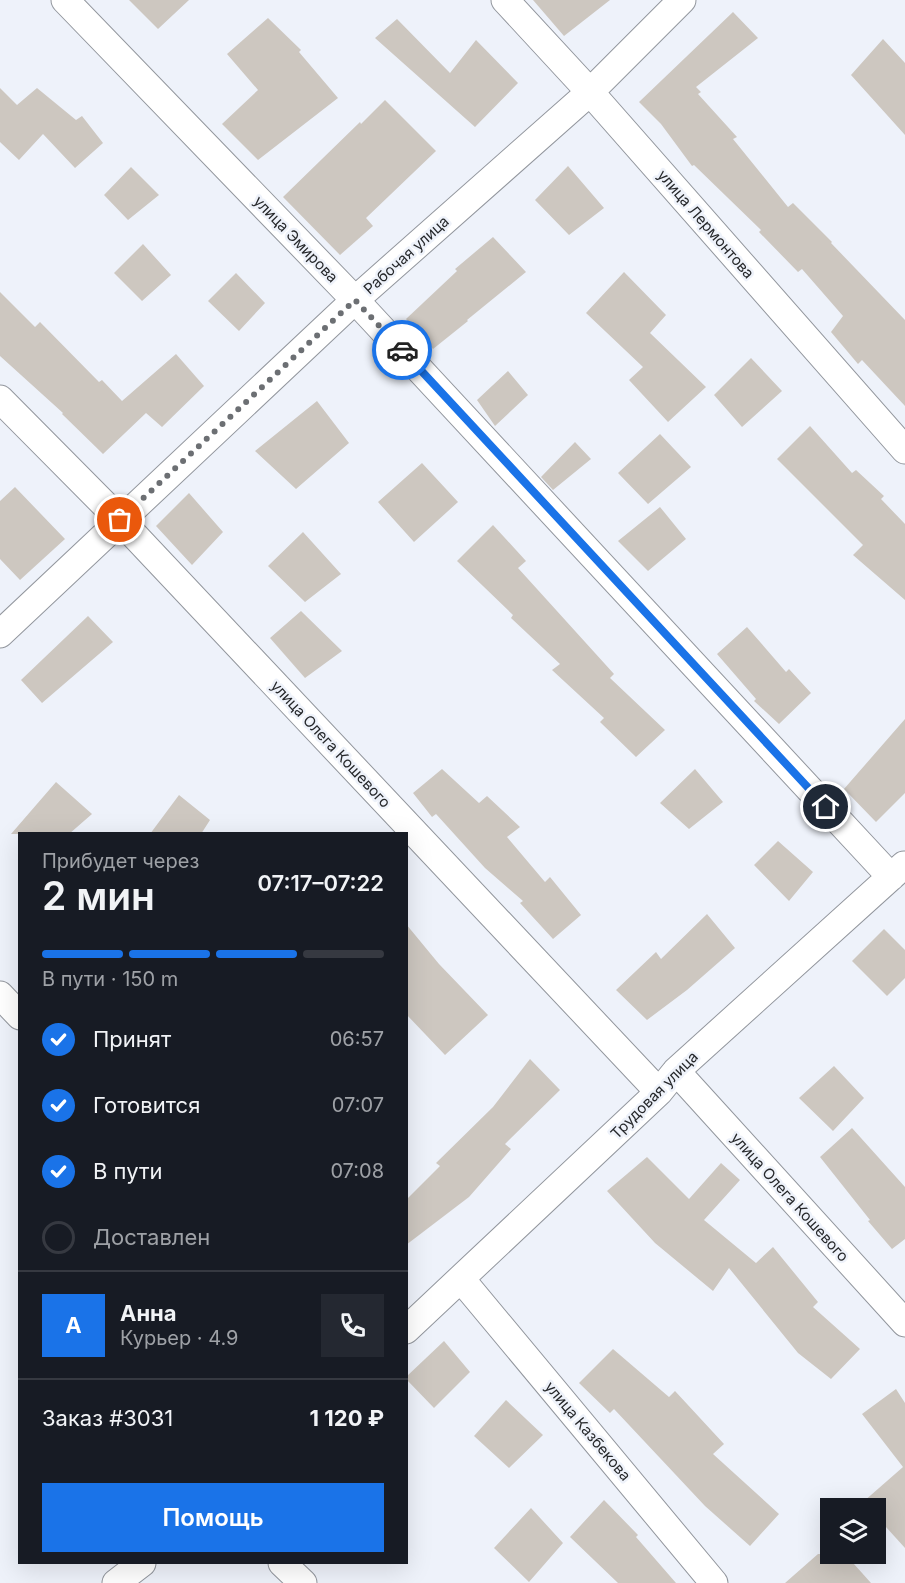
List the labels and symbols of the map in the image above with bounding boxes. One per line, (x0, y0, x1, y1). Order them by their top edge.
street label: улица Лермонтова (654, 166, 758, 282)
street label: улица Эмирова (250, 192, 342, 286)
street label: Рабочая улица (359, 212, 453, 298)
courier (372, 320, 432, 380)
pin (94, 494, 145, 545)
street label: улица Олега Кошевого (267, 676, 395, 812)
pin (800, 781, 851, 832)
street label: Трудовая улица (606, 1047, 702, 1143)
street label: улица Олега Кошевого (727, 1129, 853, 1265)
street label: улица Казбекова (541, 1377, 635, 1485)

